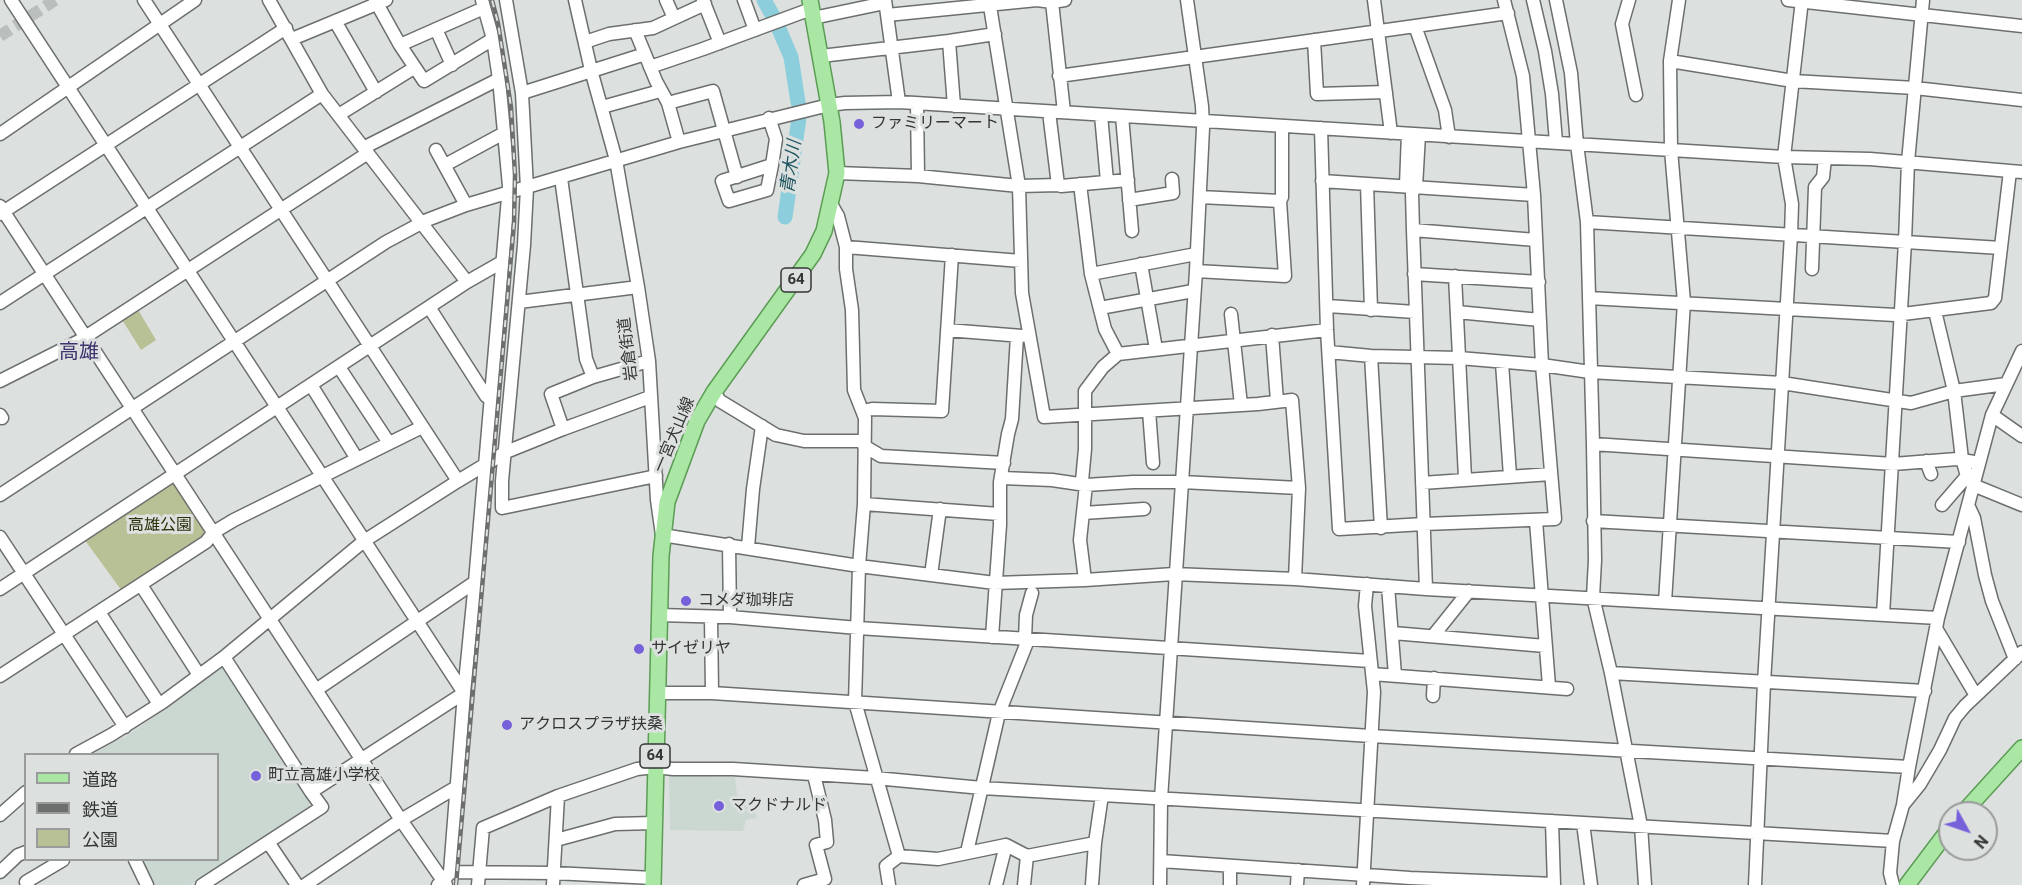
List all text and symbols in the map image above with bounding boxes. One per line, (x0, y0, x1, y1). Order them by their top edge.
place label: ファミリーマート (871, 114, 999, 134)
marker: ファミリーマート (852, 117, 866, 131)
water label: 青木川 (778, 139, 806, 195)
road number: 64 (781, 268, 811, 292)
street label: 岩倉街道 (616, 316, 642, 382)
district label: 高雄 (59, 341, 99, 365)
street label: 一宮犬山線 (651, 394, 699, 476)
park label: 高雄公園 (128, 516, 192, 536)
place label: コメダ珈琲店 (698, 591, 794, 611)
marker: コメダ珈琲店 (679, 594, 693, 608)
place label: サイゼリヤ (651, 639, 731, 659)
marker: サイゼリヤ (632, 642, 646, 656)
place label: アクロスプラザ扶桑 (519, 715, 663, 735)
marker: アクロスプラザ扶桑 (500, 718, 514, 732)
road number: 64 (640, 744, 670, 768)
legend (24, 753, 219, 861)
place label: 町立高雄小学校 (268, 766, 380, 786)
text: 道路 (82, 769, 118, 790)
marker: 町立高雄小学校 (249, 769, 263, 783)
place label: マクドナルド (731, 796, 827, 816)
text: 鉄道 (82, 799, 118, 820)
marker: マクドナルド (712, 799, 726, 813)
north arrow (1938, 801, 1998, 861)
text: 公園 (82, 829, 118, 850)
text: N (1970, 831, 1992, 852)

